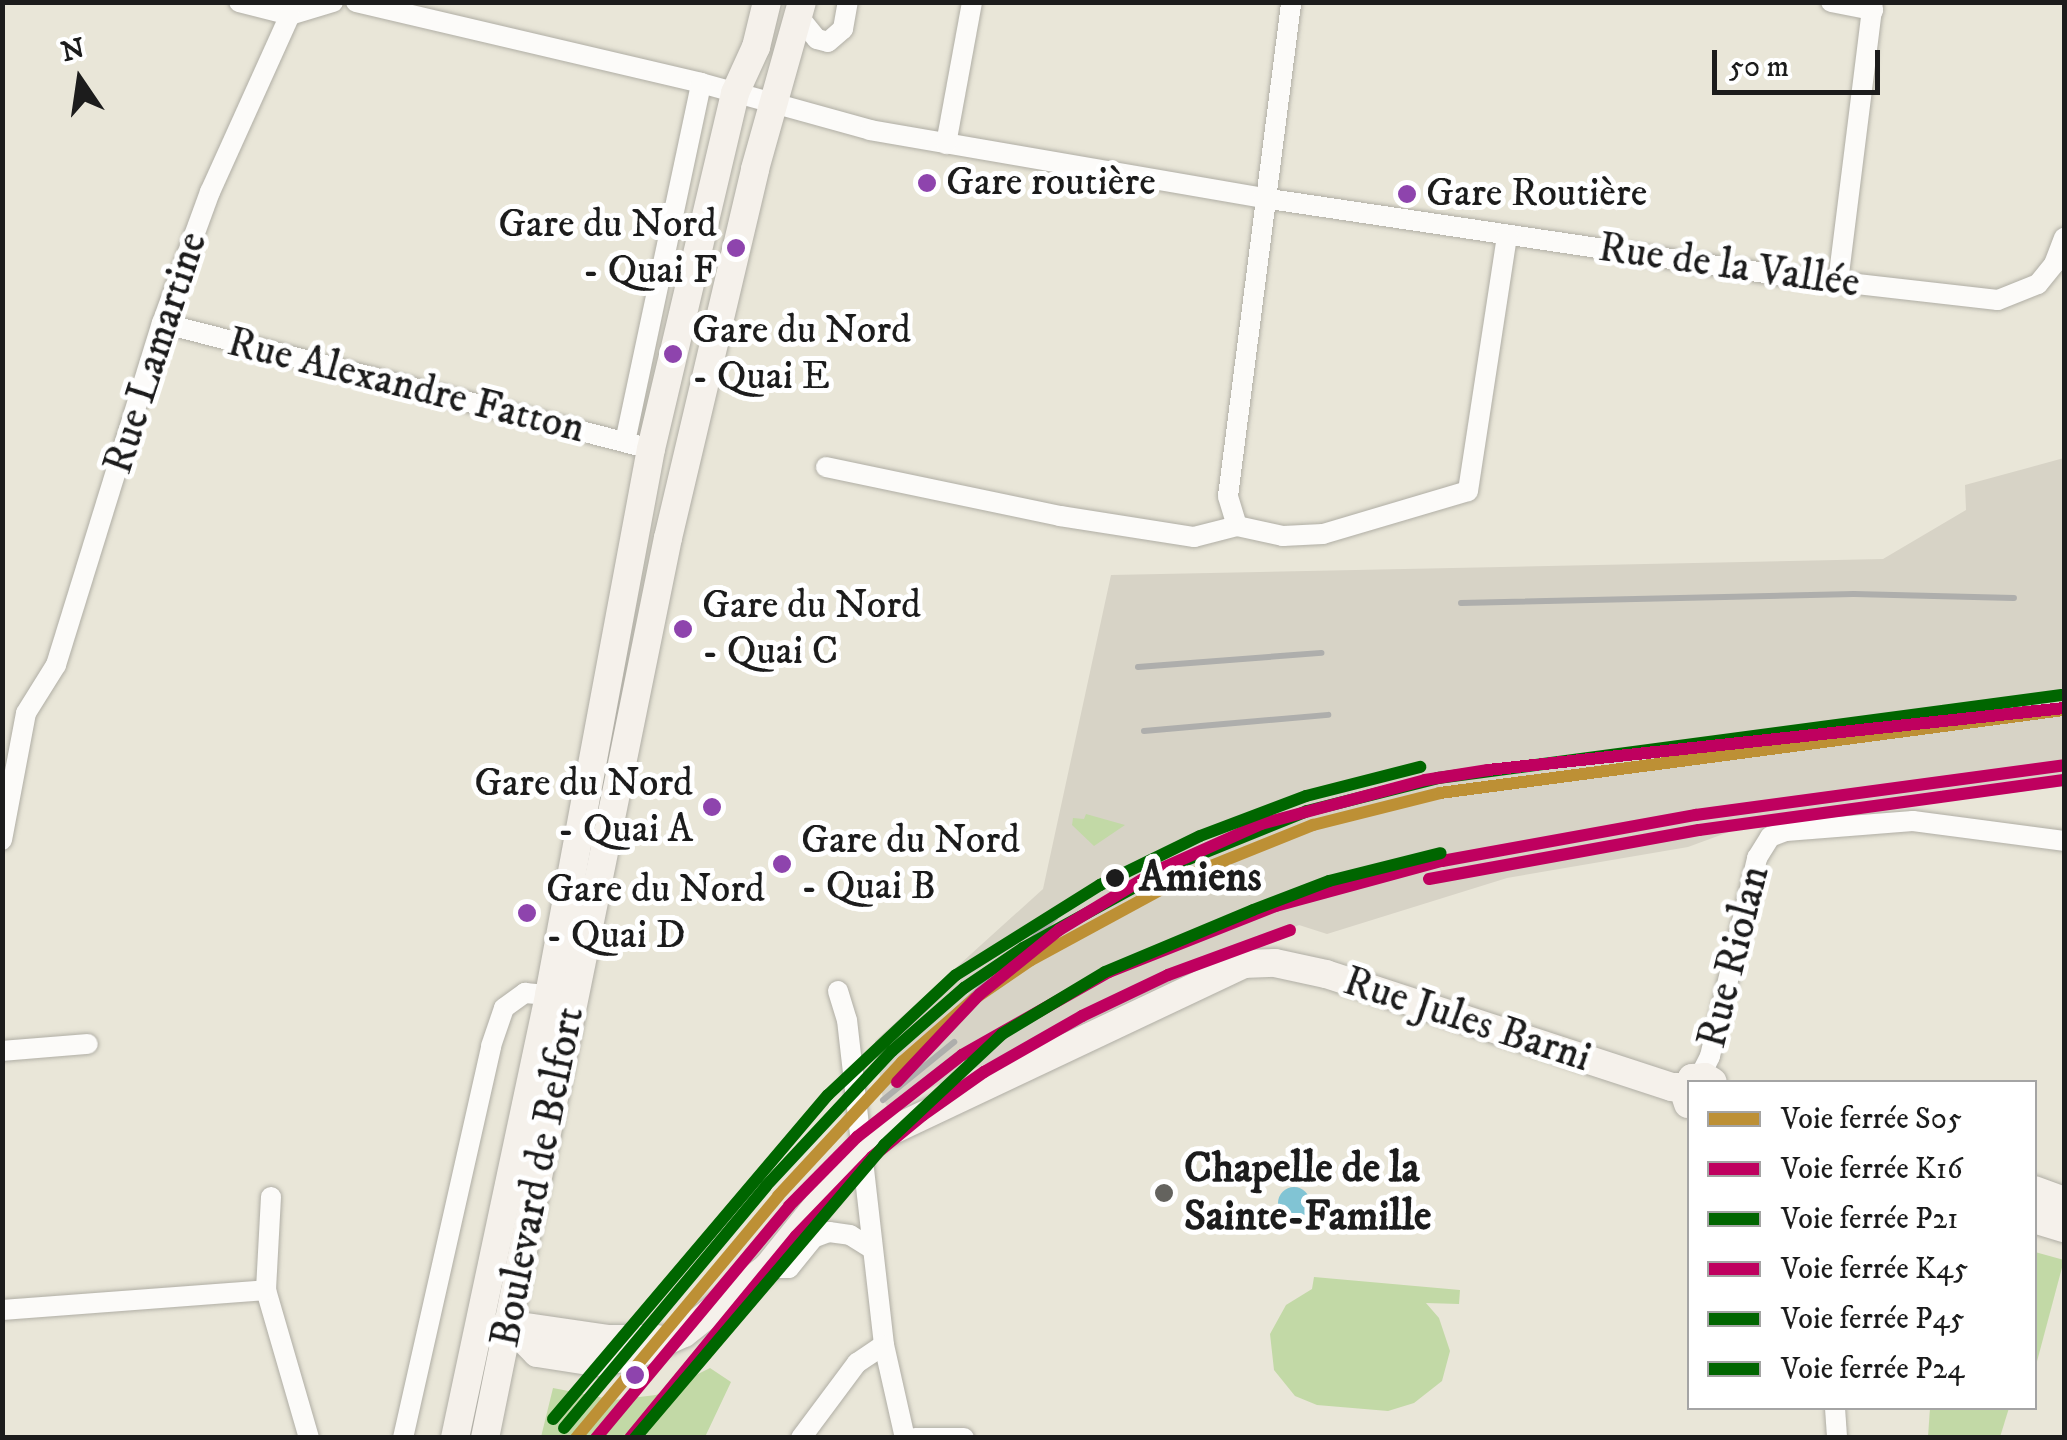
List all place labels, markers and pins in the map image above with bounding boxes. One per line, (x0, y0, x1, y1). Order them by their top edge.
place label: Gare routière (946, 159, 1156, 207)
place label: Gare Routière (1426, 170, 1647, 218)
marker: Gare routière (917, 173, 937, 193)
marker: Gare Routière (1397, 184, 1417, 204)
place label: Gare du Nord - Quai F (498, 201, 717, 295)
marker: Gare du Nord - Quai F (726, 238, 746, 258)
place label: Gare du Nord - Quai E (692, 307, 911, 401)
marker: Gare du Nord - Quai E (663, 344, 683, 364)
place label: Gare du Nord - Quai C (702, 582, 921, 676)
marker: Gare du Nord - Quai C (673, 619, 693, 639)
place label: Gare du Nord - Quai A (474, 760, 693, 854)
marker: Gare du Nord - Quai A (702, 797, 722, 817)
place label: Gare du Nord - Quai B (801, 817, 1020, 911)
place label: Amiens (1139, 853, 1261, 903)
marker: Gare du Nord - Quai B (772, 854, 792, 874)
marker: Amiens (1100, 863, 1130, 893)
place label: Gare du Nord - Quai D (546, 866, 765, 960)
marker: Gare du Nord - Quai D (517, 903, 537, 923)
place label: Chapelle de la Sainte-Famille (1184, 1144, 1431, 1242)
marker: Chapelle de la Sainte-Famille (1153, 1182, 1175, 1204)
unlabelled marker (625, 1365, 645, 1385)

